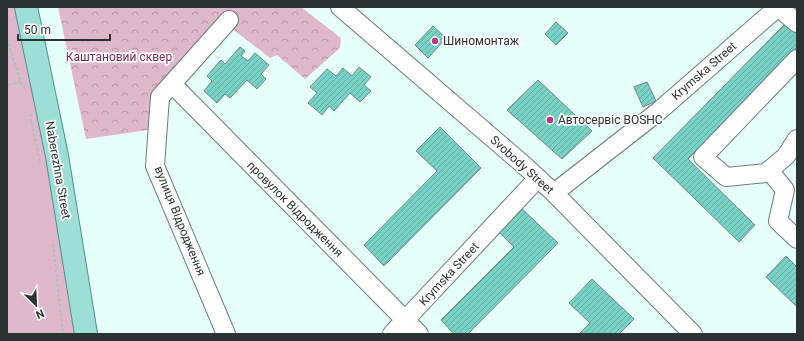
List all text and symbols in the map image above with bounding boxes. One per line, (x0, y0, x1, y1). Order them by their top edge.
scale bar (18, 16, 110, 42)
text: 50 m (24, 23, 51, 37)
place label: Шиномонтаж (443, 34, 520, 48)
marker: Шиномонтаж (430, 36, 440, 46)
street label: Krymska Street (669, 39, 739, 103)
park label: Каштановий сквер (66, 50, 172, 64)
place label: Автосервіс BOSHC (558, 113, 663, 127)
marker: Автосервіс BOSHC (545, 115, 555, 125)
street label: Naberezhna Street (43, 120, 73, 220)
street label: Svobody Street (487, 133, 557, 197)
street label: провулок Відродження (244, 158, 346, 260)
street label: вулиця Відродження (152, 164, 208, 278)
street label: Krymska Street (416, 239, 482, 309)
north arrow (16, 285, 56, 325)
text: N (33, 306, 46, 321)

